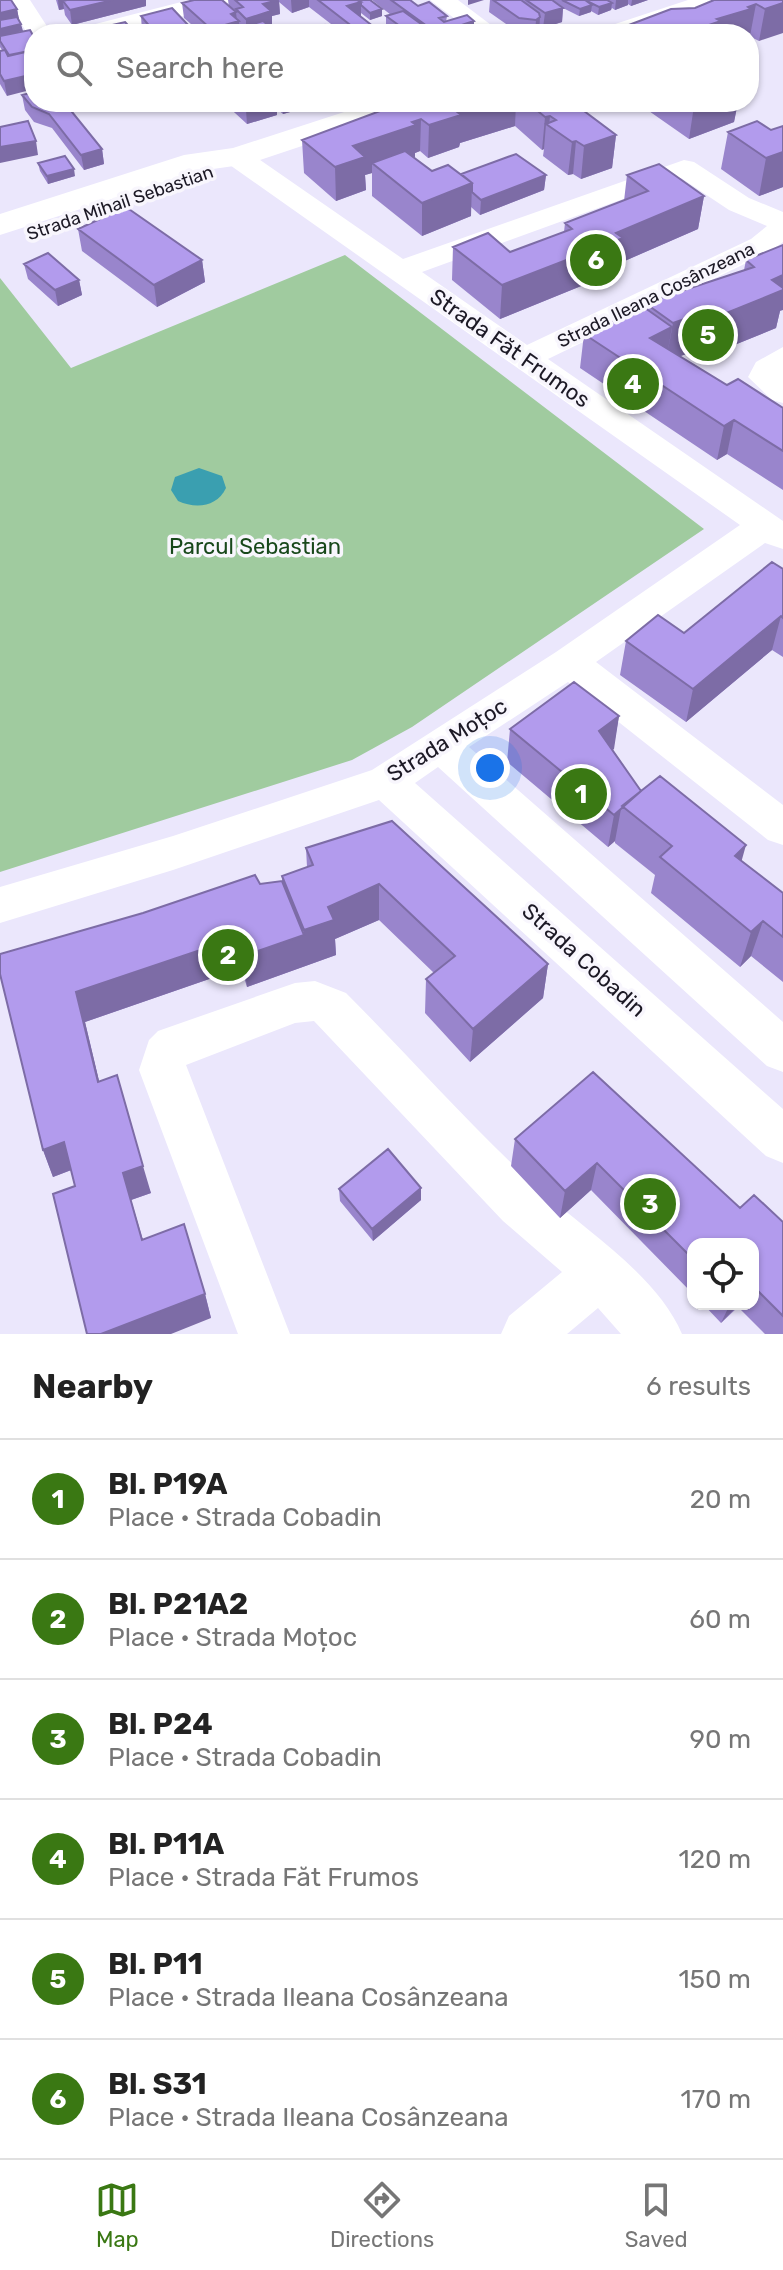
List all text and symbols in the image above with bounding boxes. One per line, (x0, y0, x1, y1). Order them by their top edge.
search box (24, 24, 759, 112)
icon: search (52, 46, 96, 90)
text: Search here (116, 50, 284, 86)
street label: Strada Mihail Sebastian (24, 161, 216, 245)
pin: 6 (570, 230, 622, 290)
street label: Strada Ileana Cosânzeana (554, 238, 758, 352)
street label: Strada Făt Frumos (425, 283, 595, 413)
pin: 5 (682, 305, 734, 365)
pin: 4 (607, 354, 659, 414)
park label: Parcul Sebastian (169, 533, 341, 560)
street label: Strada Moțoc (382, 692, 512, 788)
your location (470, 748, 510, 788)
pin: 1 (555, 764, 607, 824)
street label: Strada Cobadin (516, 897, 652, 1023)
pin: 2 (202, 925, 254, 985)
pin: 3 (624, 1174, 676, 1234)
map controls (687, 1238, 759, 1310)
button: locate (687, 1238, 759, 1310)
text: Nearby (32, 1366, 153, 1407)
text: 6 results (646, 1371, 751, 1402)
text: Bl. P19A (108, 1466, 227, 1502)
text: 1 (52, 1484, 64, 1515)
text: 20 m (690, 1484, 751, 1515)
text: Place · Strada Cobadin (108, 1502, 382, 1533)
text: Bl. P21A2 (108, 1586, 248, 1622)
text: 2 (50, 1604, 66, 1635)
text: 60 m (689, 1604, 751, 1635)
text: Place · Strada Moțoc (108, 1622, 357, 1653)
text: Bl. P24 (108, 1706, 213, 1742)
text: 3 (49, 1724, 67, 1755)
text: 90 m (690, 1724, 751, 1755)
text: Place · Strada Cobadin (108, 1742, 382, 1773)
text: Bl. P11A (108, 1826, 224, 1862)
text: 4 (49, 1844, 67, 1875)
text: 120 m (679, 1844, 751, 1875)
text: Place · Strada Făt Frumos (108, 1862, 419, 1893)
text: Bl. P11 (108, 1946, 203, 1982)
text: 5 (50, 1964, 66, 1995)
text: 150 m (678, 1964, 751, 1995)
text: Place · Strada Ileana Cosânzeana (108, 1982, 509, 2013)
text: Bl. S31 (108, 2066, 207, 2102)
text: 6 (50, 2084, 66, 2115)
text: 170 m (681, 2084, 751, 2115)
text: Place · Strada Ileana Cosânzeana (108, 2102, 509, 2133)
tab: Map (95, 2178, 139, 2253)
tab: Directions (330, 2178, 434, 2253)
tab: Saved (625, 2178, 688, 2253)

